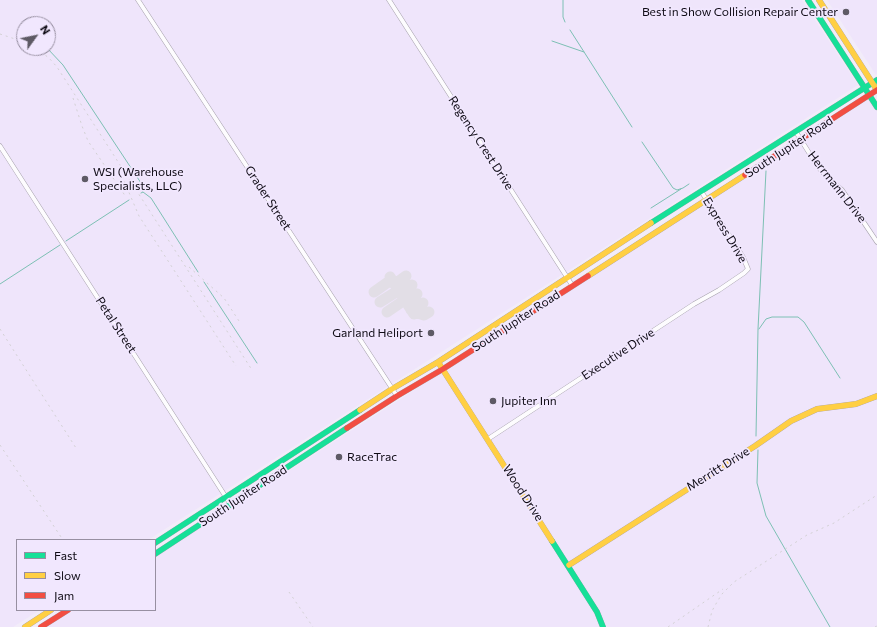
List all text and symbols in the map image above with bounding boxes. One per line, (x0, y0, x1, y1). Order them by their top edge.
place label: Best in Show Collision Repair Center (642, 5, 838, 19)
marker: Best in Show Collision Repair Center (841, 7, 851, 17)
north arrow (16, 16, 56, 56)
text: N (38, 23, 53, 37)
street label: Regency Crest Drive (445, 93, 517, 193)
street label: South Jupiter Road (742, 113, 836, 181)
street label: Herrmann Drive (805, 148, 869, 226)
street label: Grader Street (242, 163, 294, 233)
place label: WSI (Warehouse Specialists, LLC) (93, 165, 184, 193)
marker: WSI (Warehouse Specialists, LLC) (80, 174, 90, 184)
street label: Express Drive (700, 195, 750, 265)
street label: South Jupiter Road (469, 287, 563, 355)
street label: Petal Street (93, 294, 139, 356)
street label: Executive Drive (579, 325, 657, 383)
place label: Garland Heliport (332, 326, 423, 340)
marker: Garland Heliport (426, 328, 436, 338)
place label: Jupiter Inn (501, 394, 557, 408)
marker: Jupiter Inn (488, 396, 498, 406)
street label: Merritt Drive (684, 444, 752, 494)
place label: RaceTrac (347, 450, 397, 464)
marker: RaceTrac (334, 452, 344, 462)
street label: South Jupiter Road (196, 462, 290, 530)
street label: Wood Drive (500, 462, 546, 524)
legend (16, 539, 156, 611)
text: Fast (54, 548, 77, 562)
text: Slow (54, 568, 81, 582)
text: Jam (54, 588, 74, 602)

